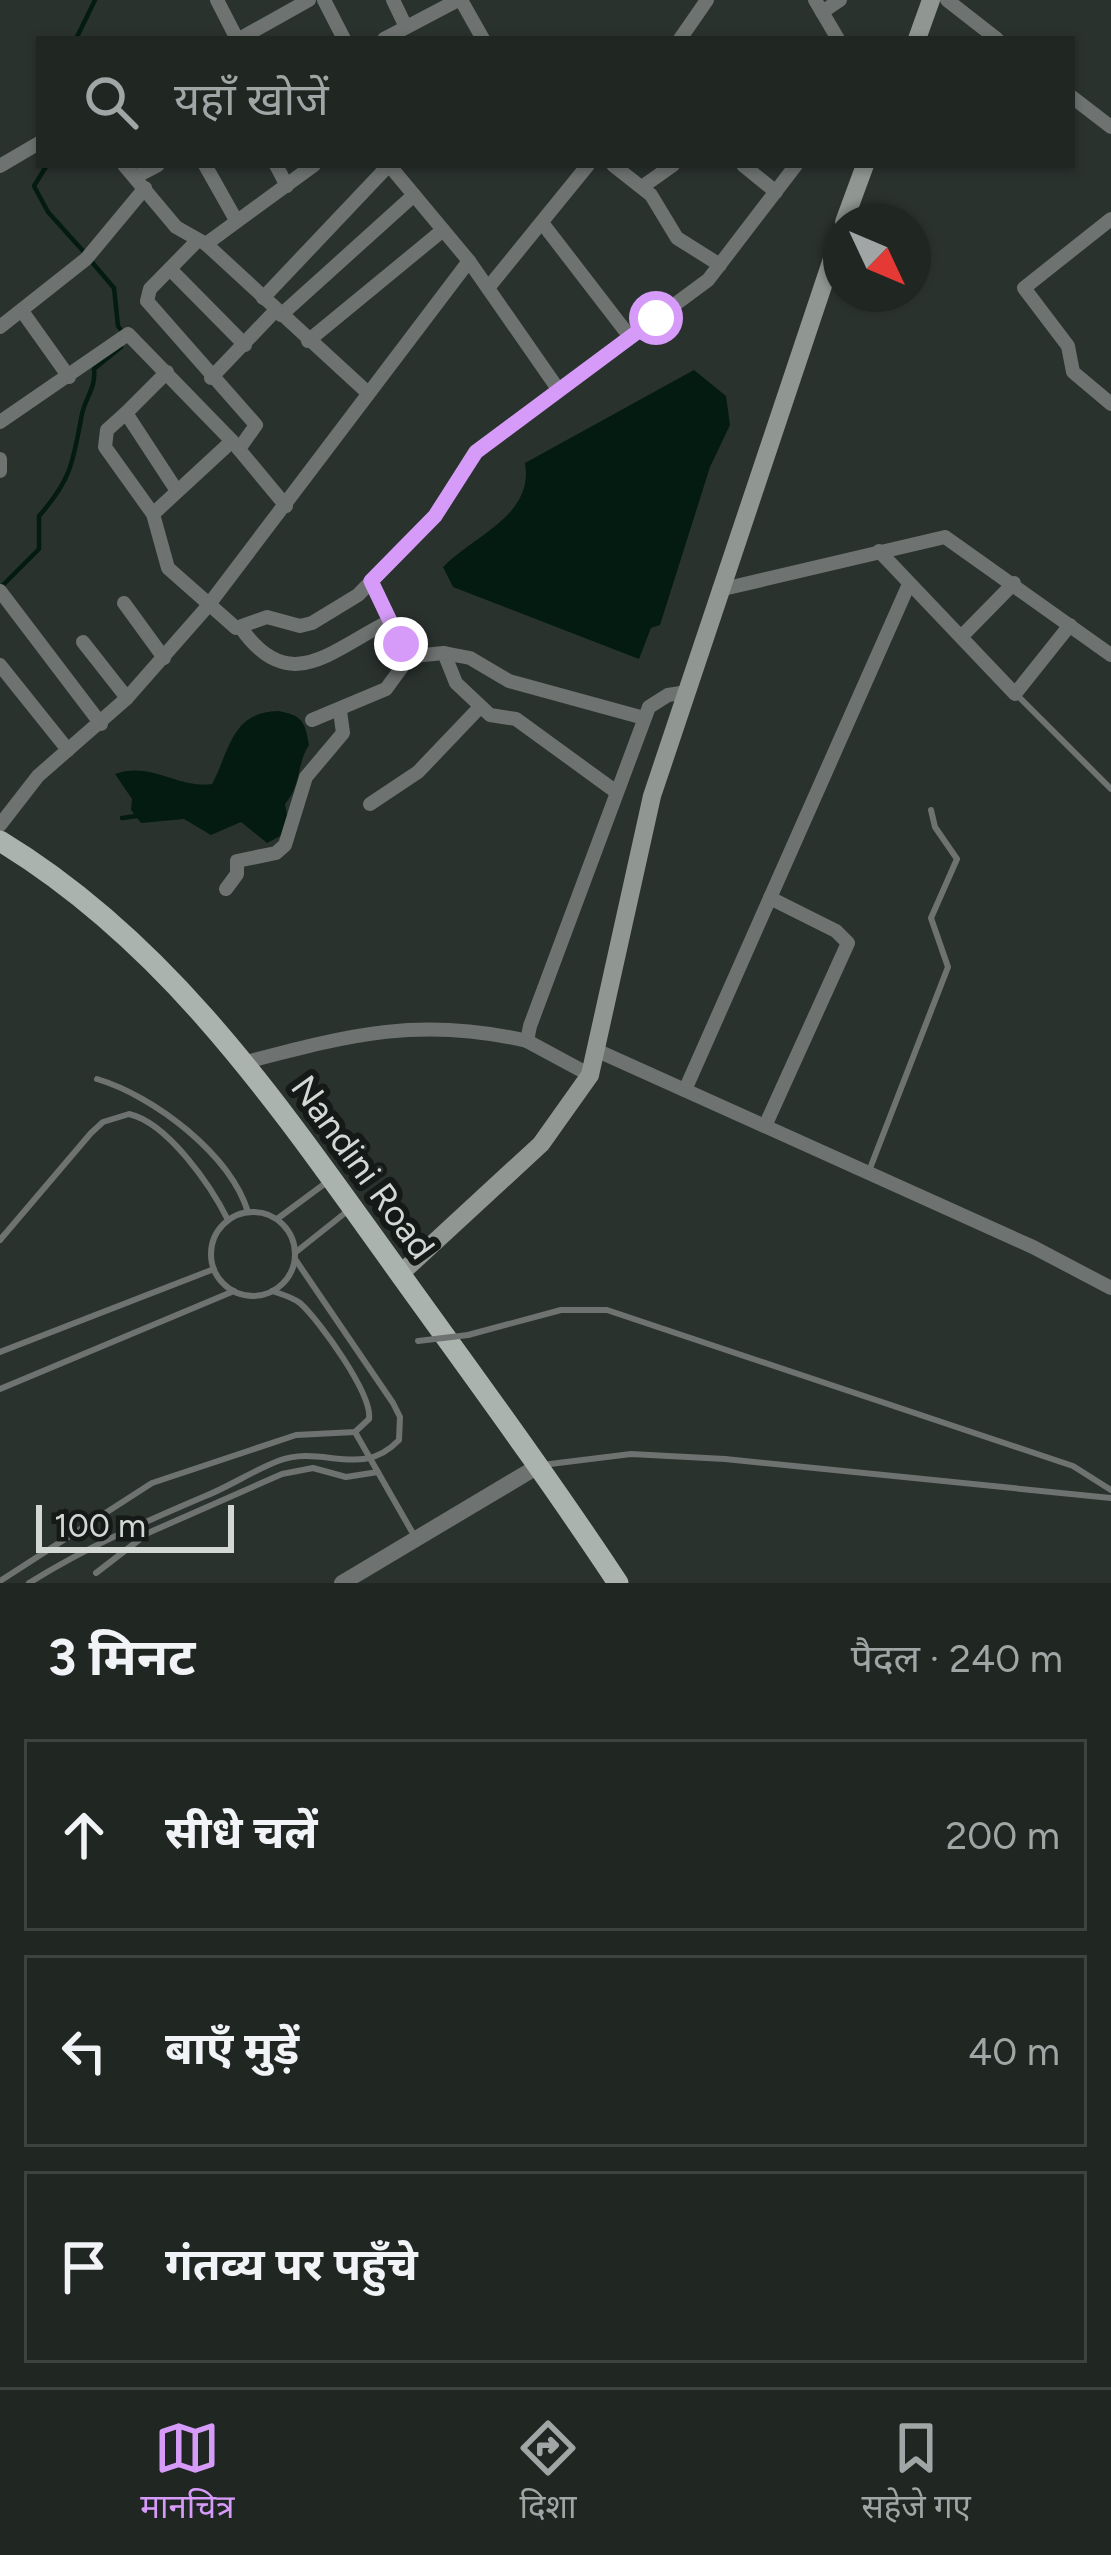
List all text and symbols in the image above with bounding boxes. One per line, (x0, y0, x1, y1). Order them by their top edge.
search box (36, 36, 1075, 168)
icon: search (78, 69, 144, 135)
text: यहाँ खोजें (174, 72, 329, 126)
north arrow (823, 204, 931, 312)
route start (629, 291, 683, 345)
route end (374, 617, 428, 671)
street label: Nandini Road (282, 1067, 444, 1267)
scale bar (36, 1499, 234, 1552)
text: 100 m (54, 1506, 146, 1545)
text: 3 मिनट (48, 1627, 196, 1688)
text: पैदल · 240 m (851, 1635, 1063, 1682)
icon: ahead (51, 1802, 117, 1868)
text: सीधे चलें (165, 1805, 318, 1859)
text: 200 m (945, 1812, 1060, 1859)
icon: left (51, 2018, 117, 2084)
text: बाएँ मुड़ें (165, 2021, 299, 2075)
text: 40 m (968, 2028, 1060, 2075)
icon: arrive (51, 2234, 117, 2300)
text: गंतव्य पर पहुँचे (165, 2237, 418, 2291)
tab: मानचित्र (140, 2415, 235, 2531)
tab: दिशा (515, 2415, 581, 2531)
tab: सहेजे गए (861, 2415, 971, 2531)

